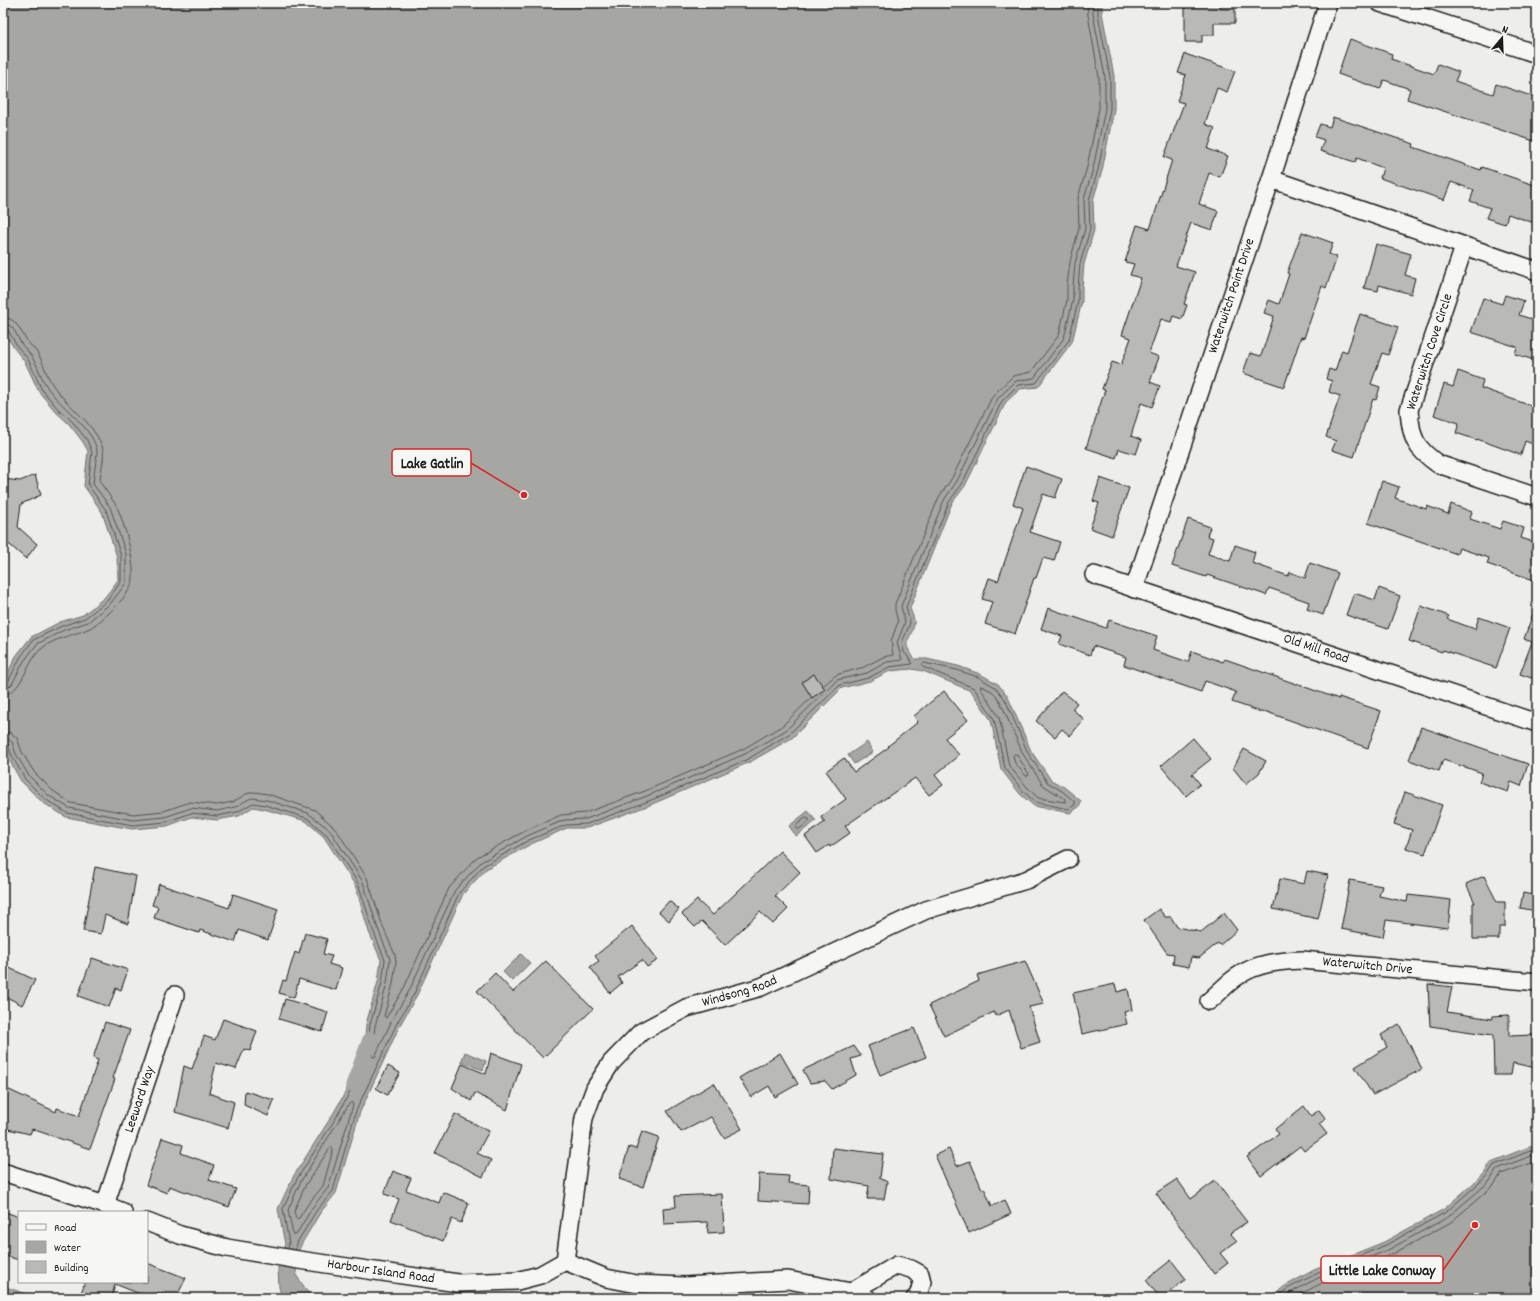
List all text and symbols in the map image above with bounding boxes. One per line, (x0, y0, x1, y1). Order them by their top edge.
north arrow (1482, 18, 1522, 58)
text: N (1499, 22, 1510, 39)
street label: Waterwitch Point Drive (1203, 236, 1260, 356)
street label: Waterwitch Cove Circle (1402, 291, 1458, 413)
callout: Lake Gatlin (392, 449, 471, 476)
text: Lake Gatlin (401, 454, 463, 476)
street label: Old Mill Road (1280, 629, 1351, 669)
street label: Waterwitch Drive (1322, 952, 1413, 980)
street label: Windsong Road (700, 971, 781, 1013)
street label: Leeward Way (120, 1064, 161, 1136)
legend (18, 1211, 148, 1283)
text: Road (54, 1220, 76, 1237)
text: Water (54, 1240, 81, 1257)
street label: Harbour Island Road (326, 1254, 436, 1290)
callout: Little Lake Conway (1321, 1256, 1443, 1283)
text: Building (54, 1260, 89, 1277)
text: Little Lake Conway (1329, 1261, 1436, 1283)

